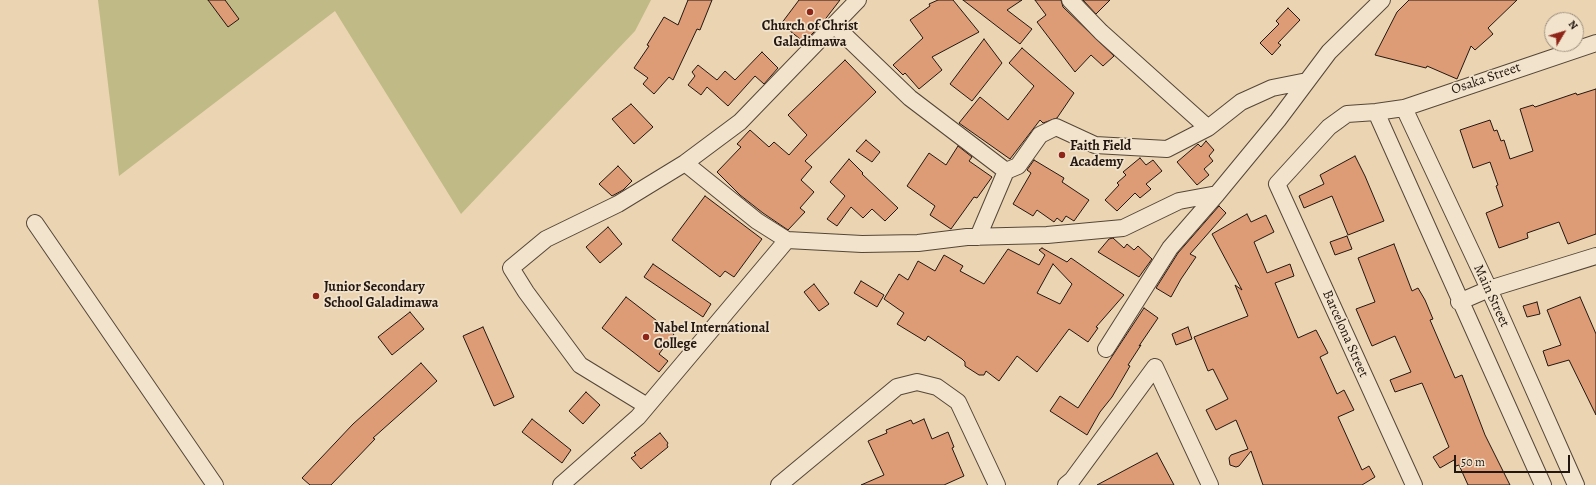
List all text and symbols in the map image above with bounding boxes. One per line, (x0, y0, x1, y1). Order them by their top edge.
marker: Church of Christ Galadimawa (805, 7, 815, 17)
north arrow (1544, 12, 1584, 52)
text: N (1565, 17, 1581, 33)
place label: Church of Christ Galadimawa (762, 19, 858, 52)
street label: Osaka Street (1449, 59, 1523, 99)
place label: Faith Field Academy (1070, 139, 1131, 172)
marker: Faith Field Academy (1057, 150, 1067, 160)
street label: Main Street (1469, 262, 1513, 330)
place label: Junior Secondary School Galadimawa (324, 280, 438, 312)
street label: Barcelona Street (1318, 288, 1372, 380)
marker: Junior Secondary School Galadimawa (311, 291, 321, 301)
place label: Nabel International College (654, 321, 769, 354)
marker: Nabel International College (641, 332, 651, 342)
scale bar (1456, 447, 1572, 473)
text: 50 m (1461, 454, 1485, 470)

